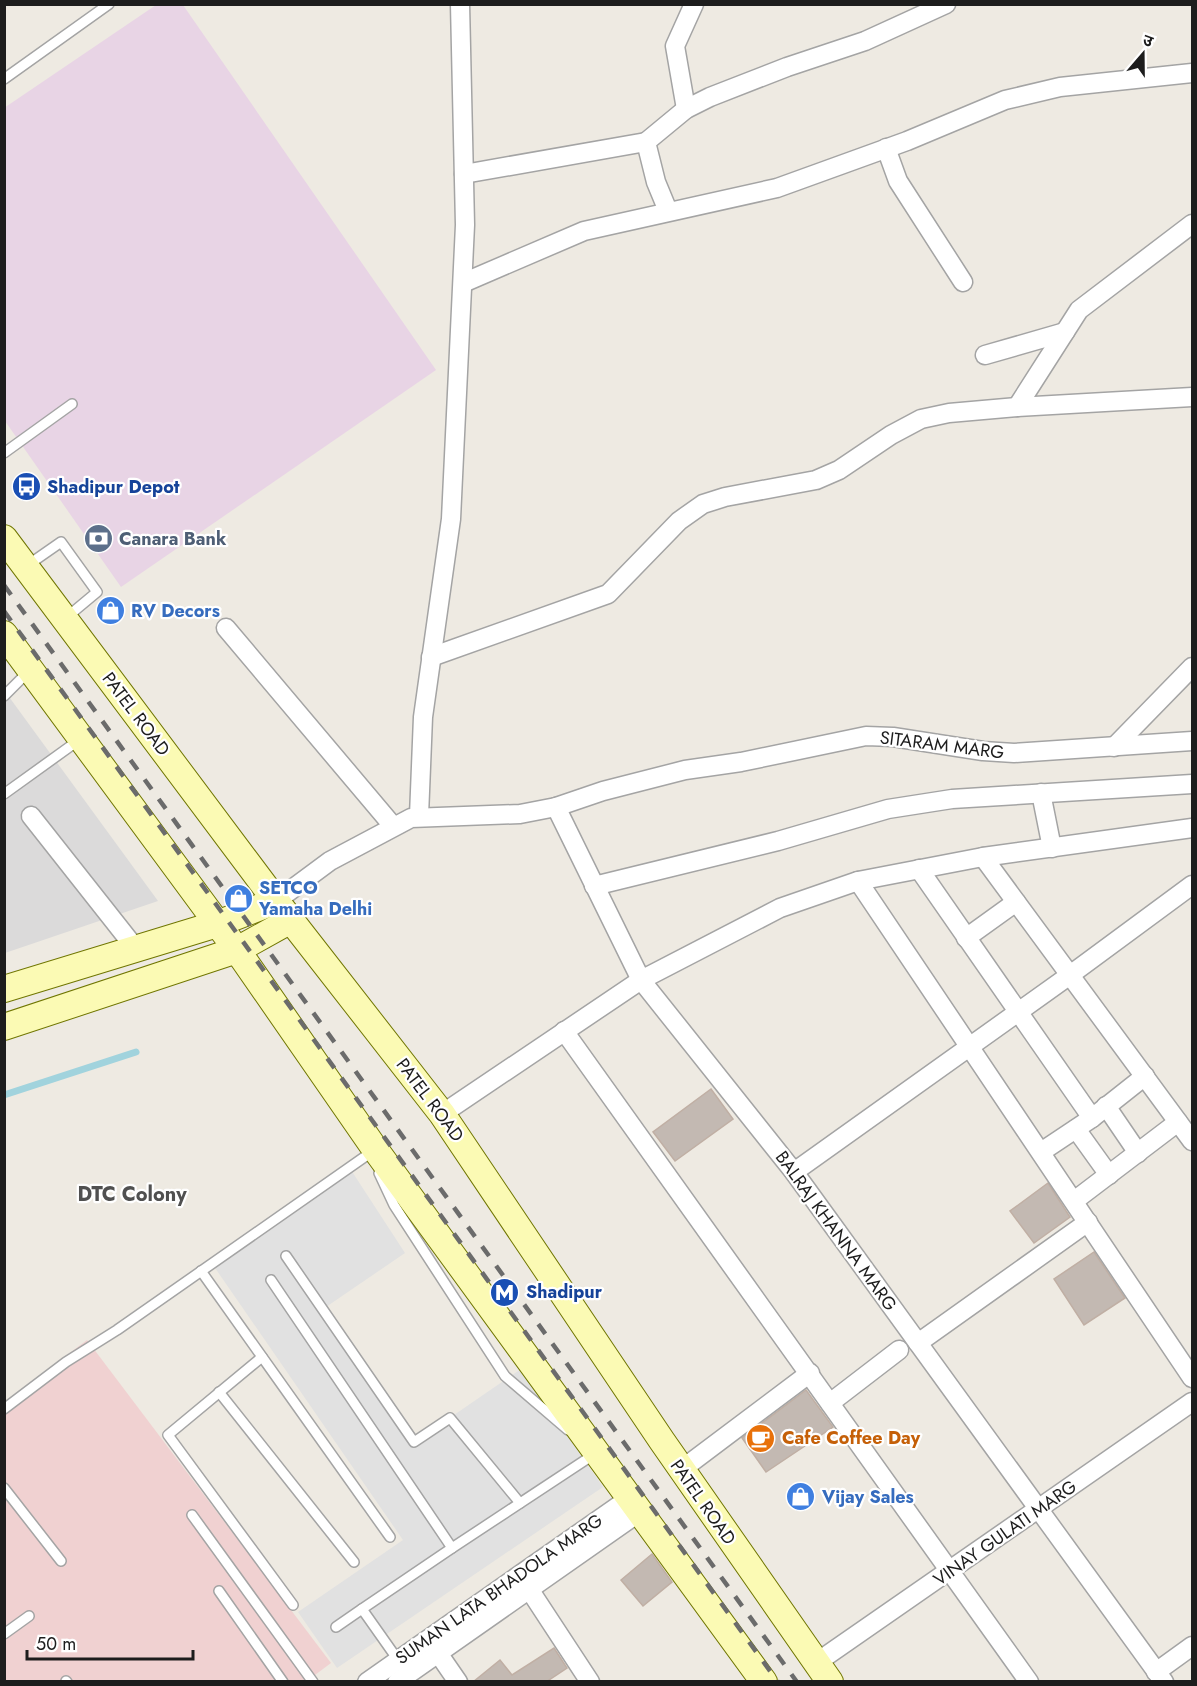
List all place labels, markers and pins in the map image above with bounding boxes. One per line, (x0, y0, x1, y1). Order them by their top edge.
bus stop icon: Shadipur Depot (10, 471, 42, 503)
place label: Shadipur Depot (47, 474, 180, 500)
bank icon: Canara Bank (82, 523, 114, 555)
place label: Canara Bank (119, 526, 227, 552)
shop icon: RV Decors (94, 595, 126, 627)
place label: RV Decors (131, 598, 220, 624)
place label: SETCO Yamaha Delhi (258, 875, 372, 922)
shop icon: SETCO Yamaha Delhi (222, 882, 254, 914)
metro station icon: Shadipur (489, 1276, 521, 1308)
place label: Shadipur (526, 1279, 603, 1305)
cafe icon: Cafe Coffee Day (745, 1422, 777, 1454)
place label: Cafe Coffee Day (782, 1425, 921, 1451)
shop icon: Vijay Sales (785, 1481, 817, 1513)
place label: Vijay Sales (821, 1484, 914, 1510)

